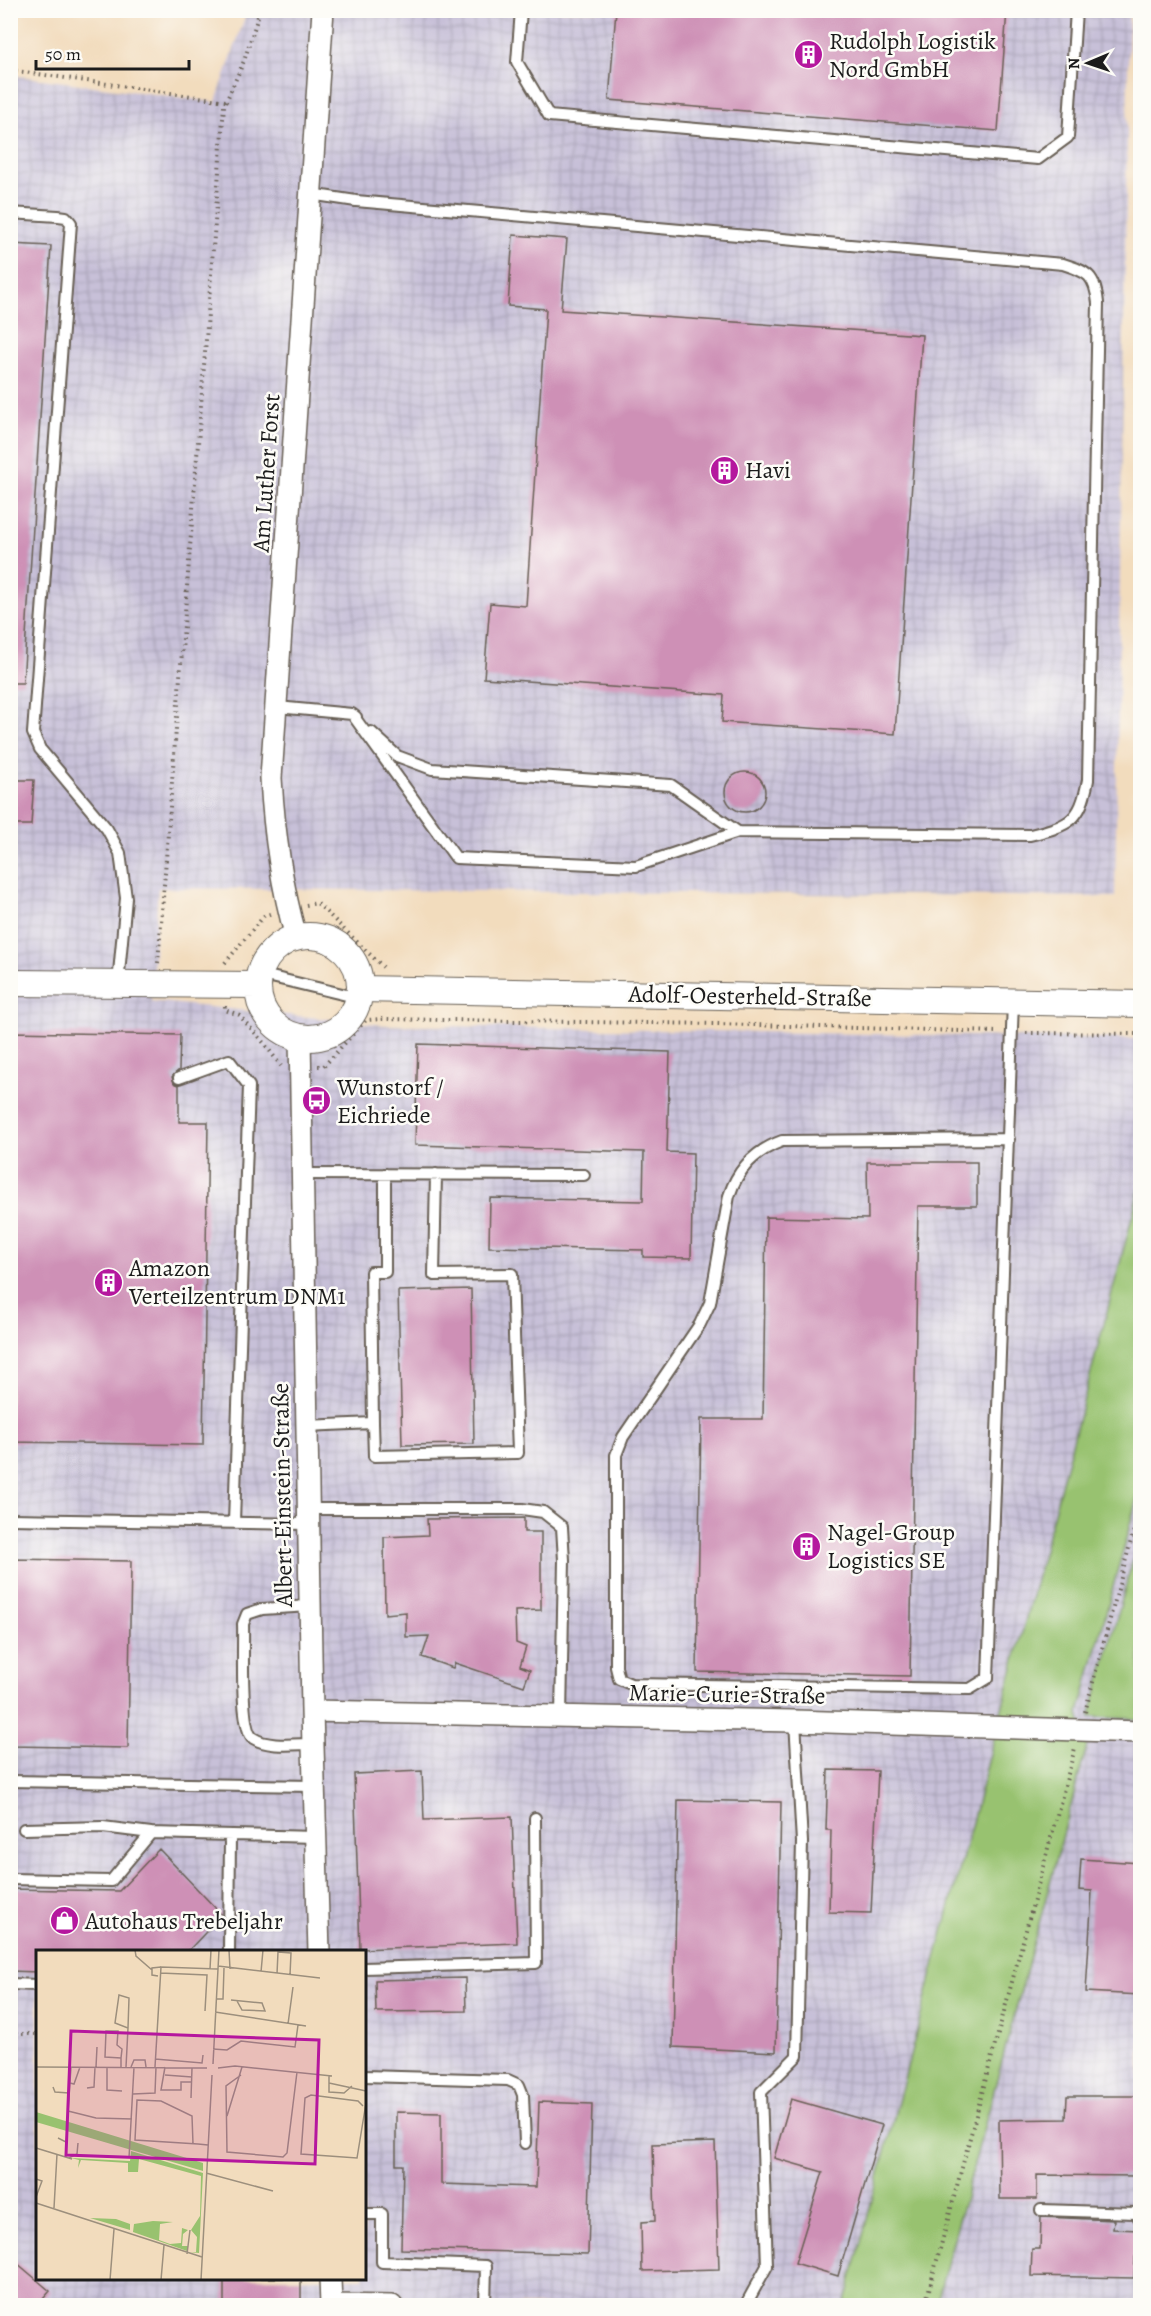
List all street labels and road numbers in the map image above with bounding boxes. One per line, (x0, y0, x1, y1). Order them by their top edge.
street label: Am Luther Forst (244, 393, 288, 554)
street label: Adolf-Oesterheld-Straße (627, 978, 872, 1014)
street label: Albert-Einstein-Straße (264, 1383, 300, 1608)
street label: Marie-Curie-Straße (628, 1676, 826, 1712)

